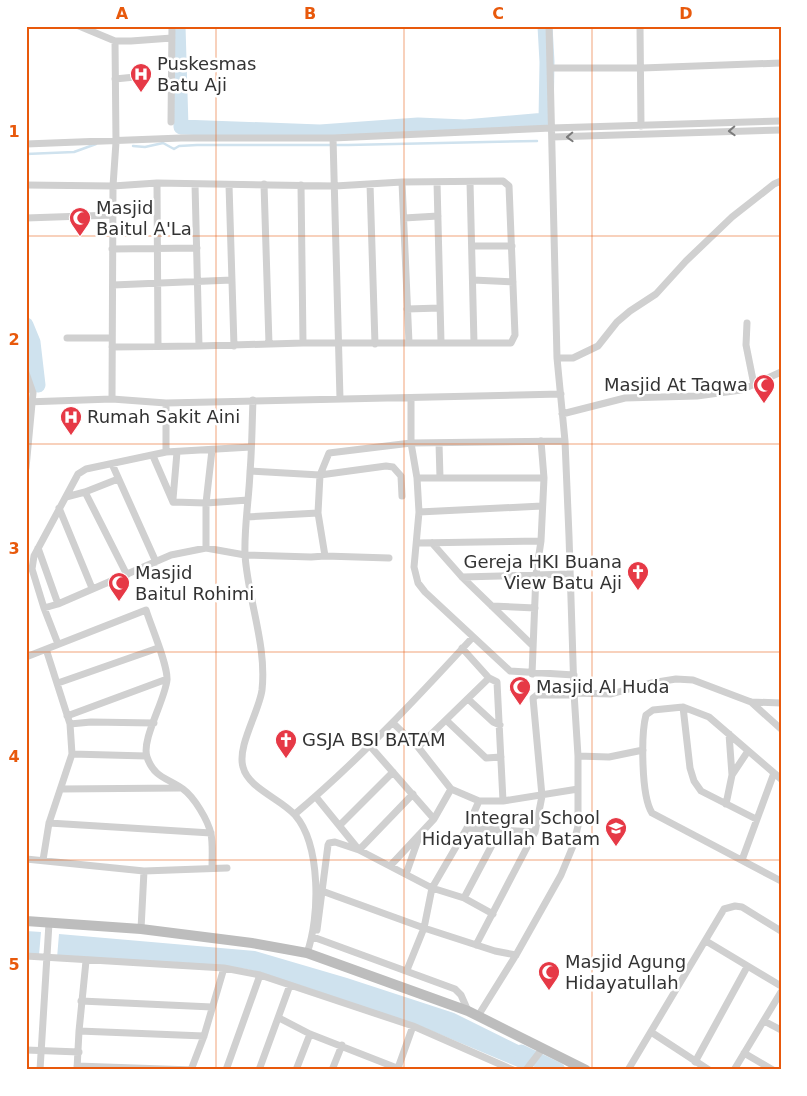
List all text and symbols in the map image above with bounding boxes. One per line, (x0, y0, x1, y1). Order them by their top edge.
text: A (116, 4, 129, 23)
text: B (304, 4, 316, 23)
text: C (492, 4, 504, 23)
text: D (679, 4, 693, 23)
place label: Puskesmas Batu Aji (157, 53, 257, 95)
hospital icon: Puskesmas Batu Aji (129, 62, 153, 93)
text: 1 (8, 122, 20, 141)
one-way arrow (728, 126, 736, 137)
one-way arrow (565, 132, 573, 142)
place label: Masjid Baitul A'La (96, 197, 192, 239)
mosque icon: Masjid Baitul A'La (68, 206, 92, 237)
text: 2 (8, 330, 20, 349)
mosque icon: Masjid At Taqwa (752, 373, 776, 404)
place label: Masjid At Taqwa (604, 374, 748, 395)
hospital icon: Rumah Sakit Aini (59, 405, 83, 436)
place label: Rumah Sakit Aini (87, 406, 240, 427)
text: 3 (8, 539, 20, 558)
place label: Gereja HKI Buana View Batu Aji (464, 551, 622, 593)
church icon: Gereja HKI Buana View Batu Aji (626, 560, 650, 591)
place label: Masjid Baitul Rohimi (135, 562, 254, 604)
mosque icon: Masjid Baitul Rohimi (107, 571, 131, 602)
mosque icon: Masjid Al Huda (508, 675, 532, 706)
place label: Masjid Al Huda (536, 676, 670, 697)
church icon: GSJA BSI BATAM (274, 728, 298, 759)
place label: GSJA BSI BATAM (302, 729, 446, 750)
text: 4 (8, 747, 20, 766)
place label: Integral School Hidayatullah Batam (422, 807, 600, 849)
school or university icon: Integral School Hidayatullah Batam (604, 816, 628, 847)
place label: Masjid Agung Hidayatullah (565, 951, 686, 993)
text: 5 (8, 955, 20, 974)
mosque icon: Masjid Agung Hidayatullah (537, 960, 561, 991)

